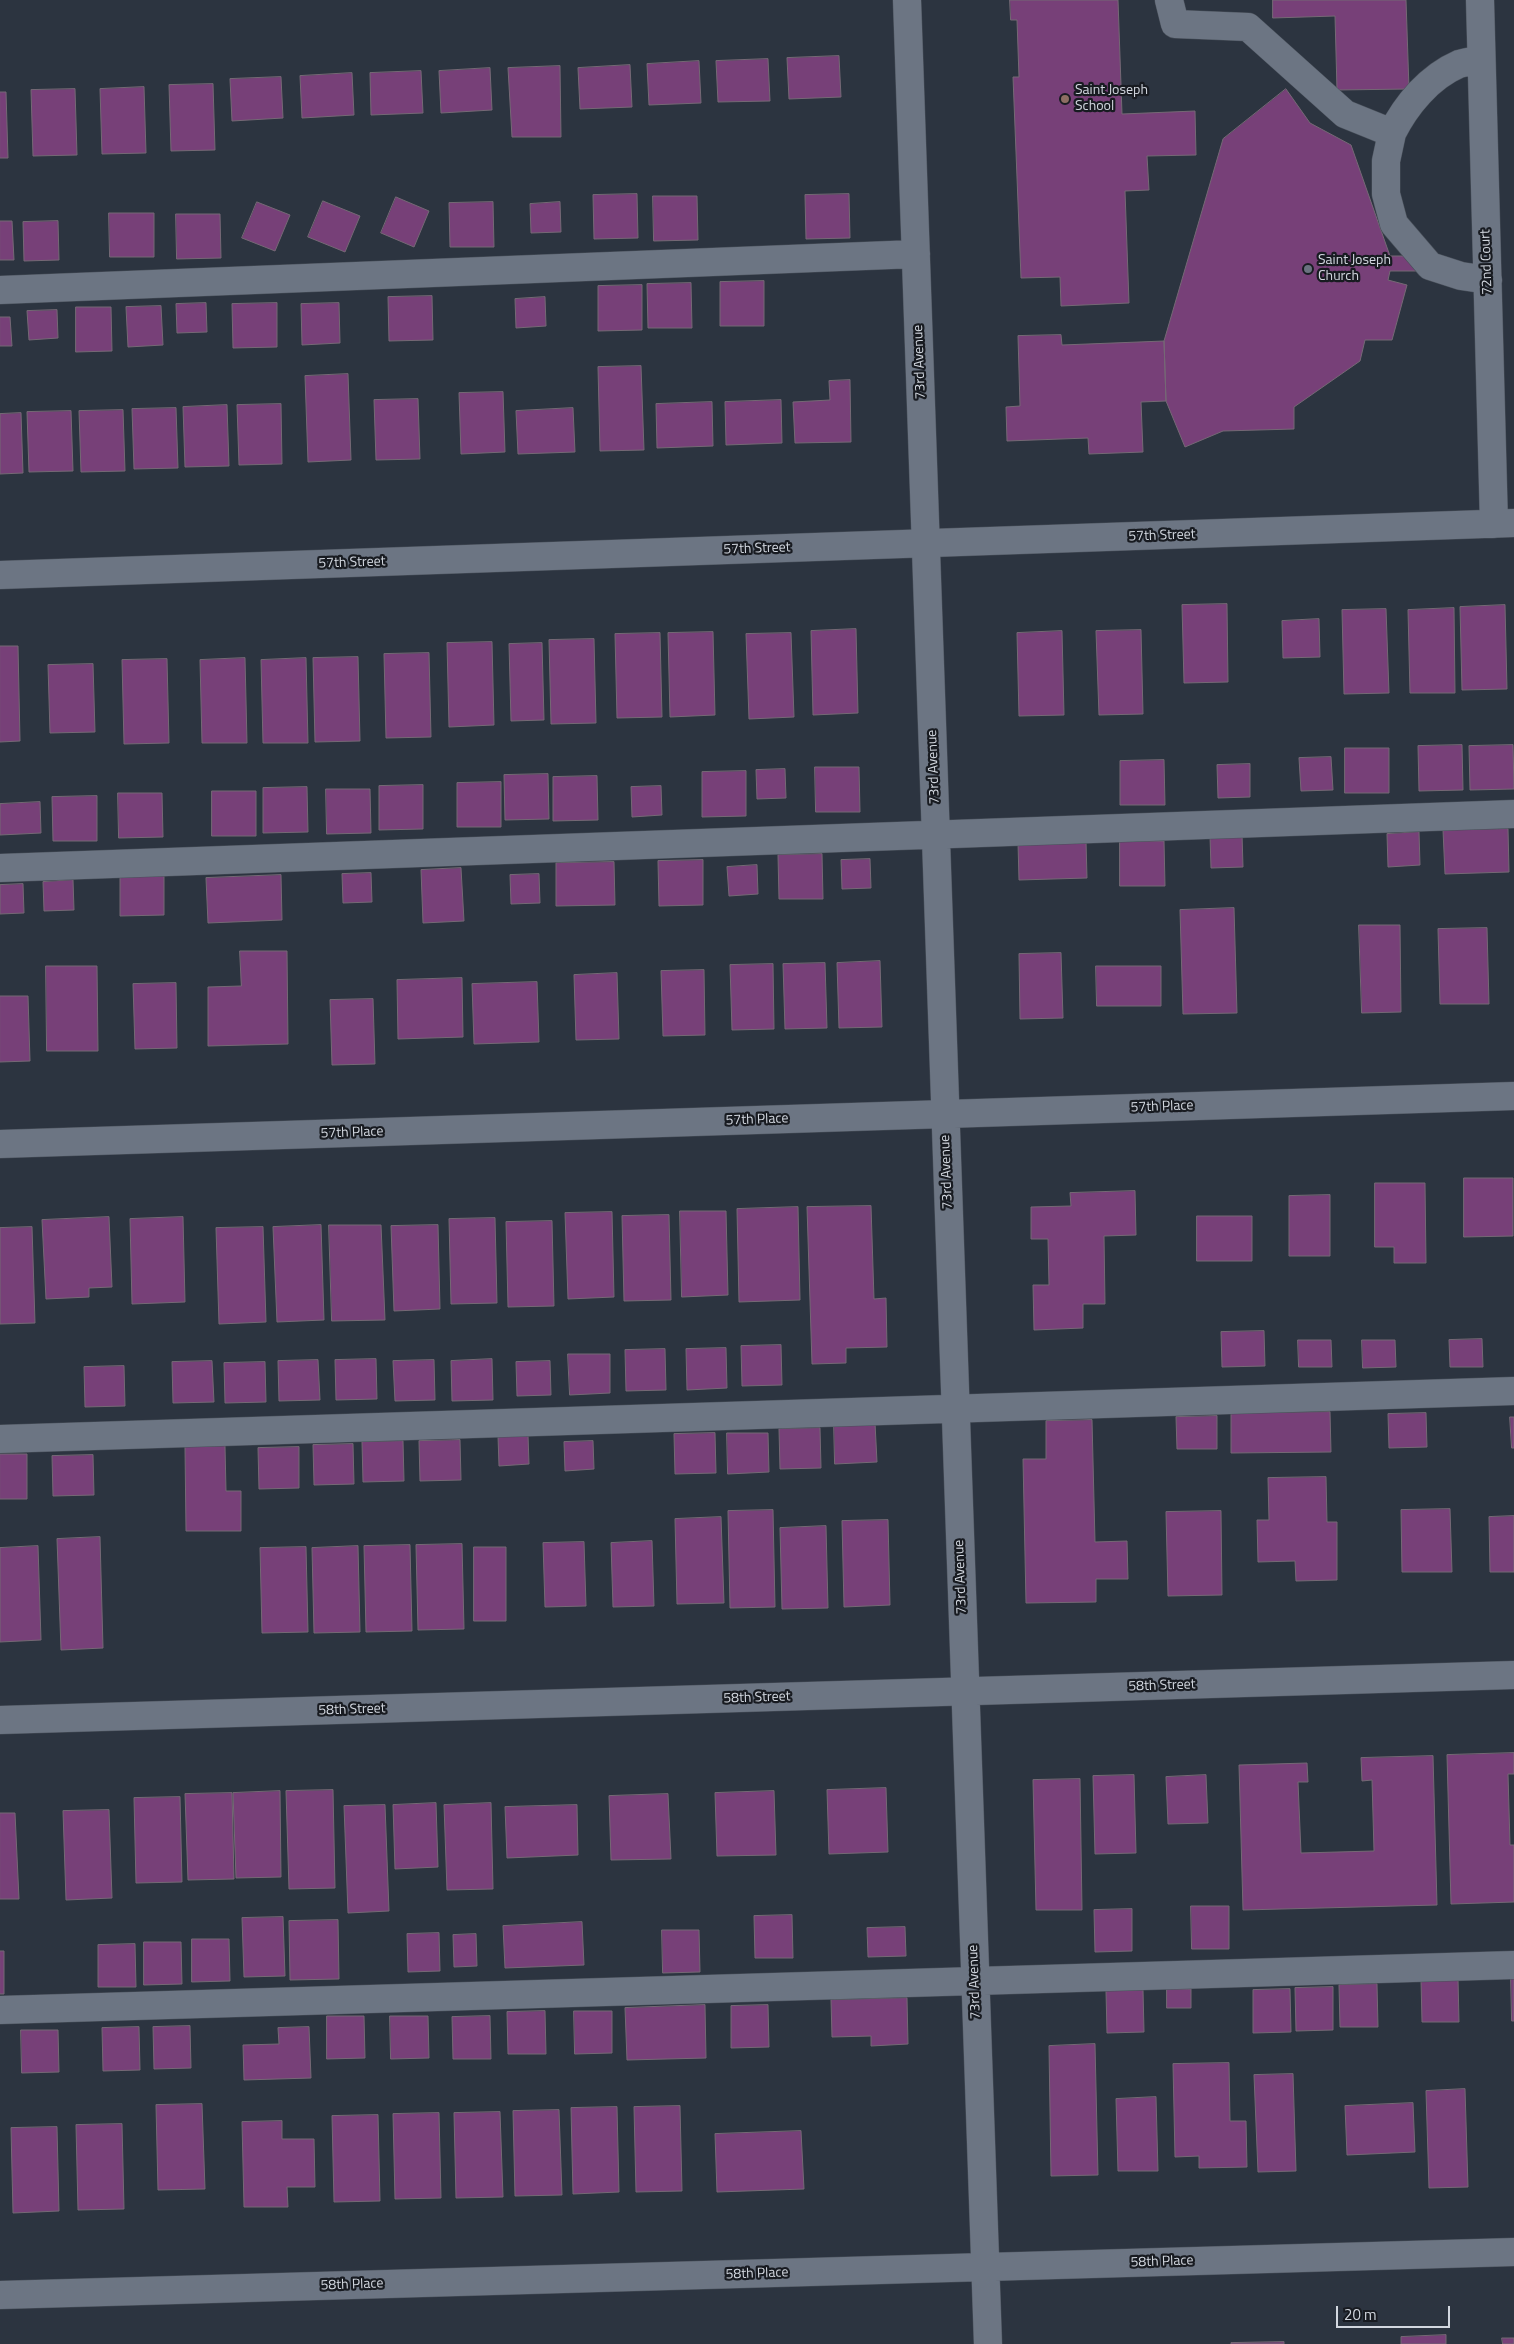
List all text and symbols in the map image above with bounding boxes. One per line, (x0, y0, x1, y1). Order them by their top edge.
place label: Saint Joseph School (1075, 83, 1148, 115)
marker: Saint Joseph School (1059, 93, 1071, 105)
street label: 72nd Court (1477, 229, 1497, 295)
place label: Saint Joseph Church (1318, 253, 1391, 286)
marker: Saint Joseph Church (1302, 263, 1314, 275)
street label: 73rd Avenue (910, 324, 930, 400)
street label: 57th Street (1128, 526, 1196, 546)
street label: 57th Street (723, 539, 791, 559)
street label: 57th Street (318, 553, 386, 573)
street label: 73rd Avenue (924, 729, 944, 805)
street label: 57th Place (1130, 1098, 1194, 1116)
street label: 57th Place (725, 1111, 789, 1129)
street label: 57th Place (320, 1124, 384, 1142)
street label: 73rd Avenue (937, 1134, 957, 1210)
street label: 73rd Avenue (951, 1539, 971, 1615)
street label: 58th Street (1128, 1676, 1196, 1696)
street label: 58th Street (723, 1688, 791, 1708)
street label: 58th Street (318, 1700, 386, 1720)
street label: 73rd Avenue (965, 1944, 985, 2020)
street label: 58th Place (1130, 2253, 1194, 2271)
street label: 58th Place (725, 2265, 789, 2283)
street label: 58th Place (320, 2276, 384, 2294)
scale bar (1339, 2296, 1453, 2328)
text: 20 m (1344, 2303, 1377, 2326)

